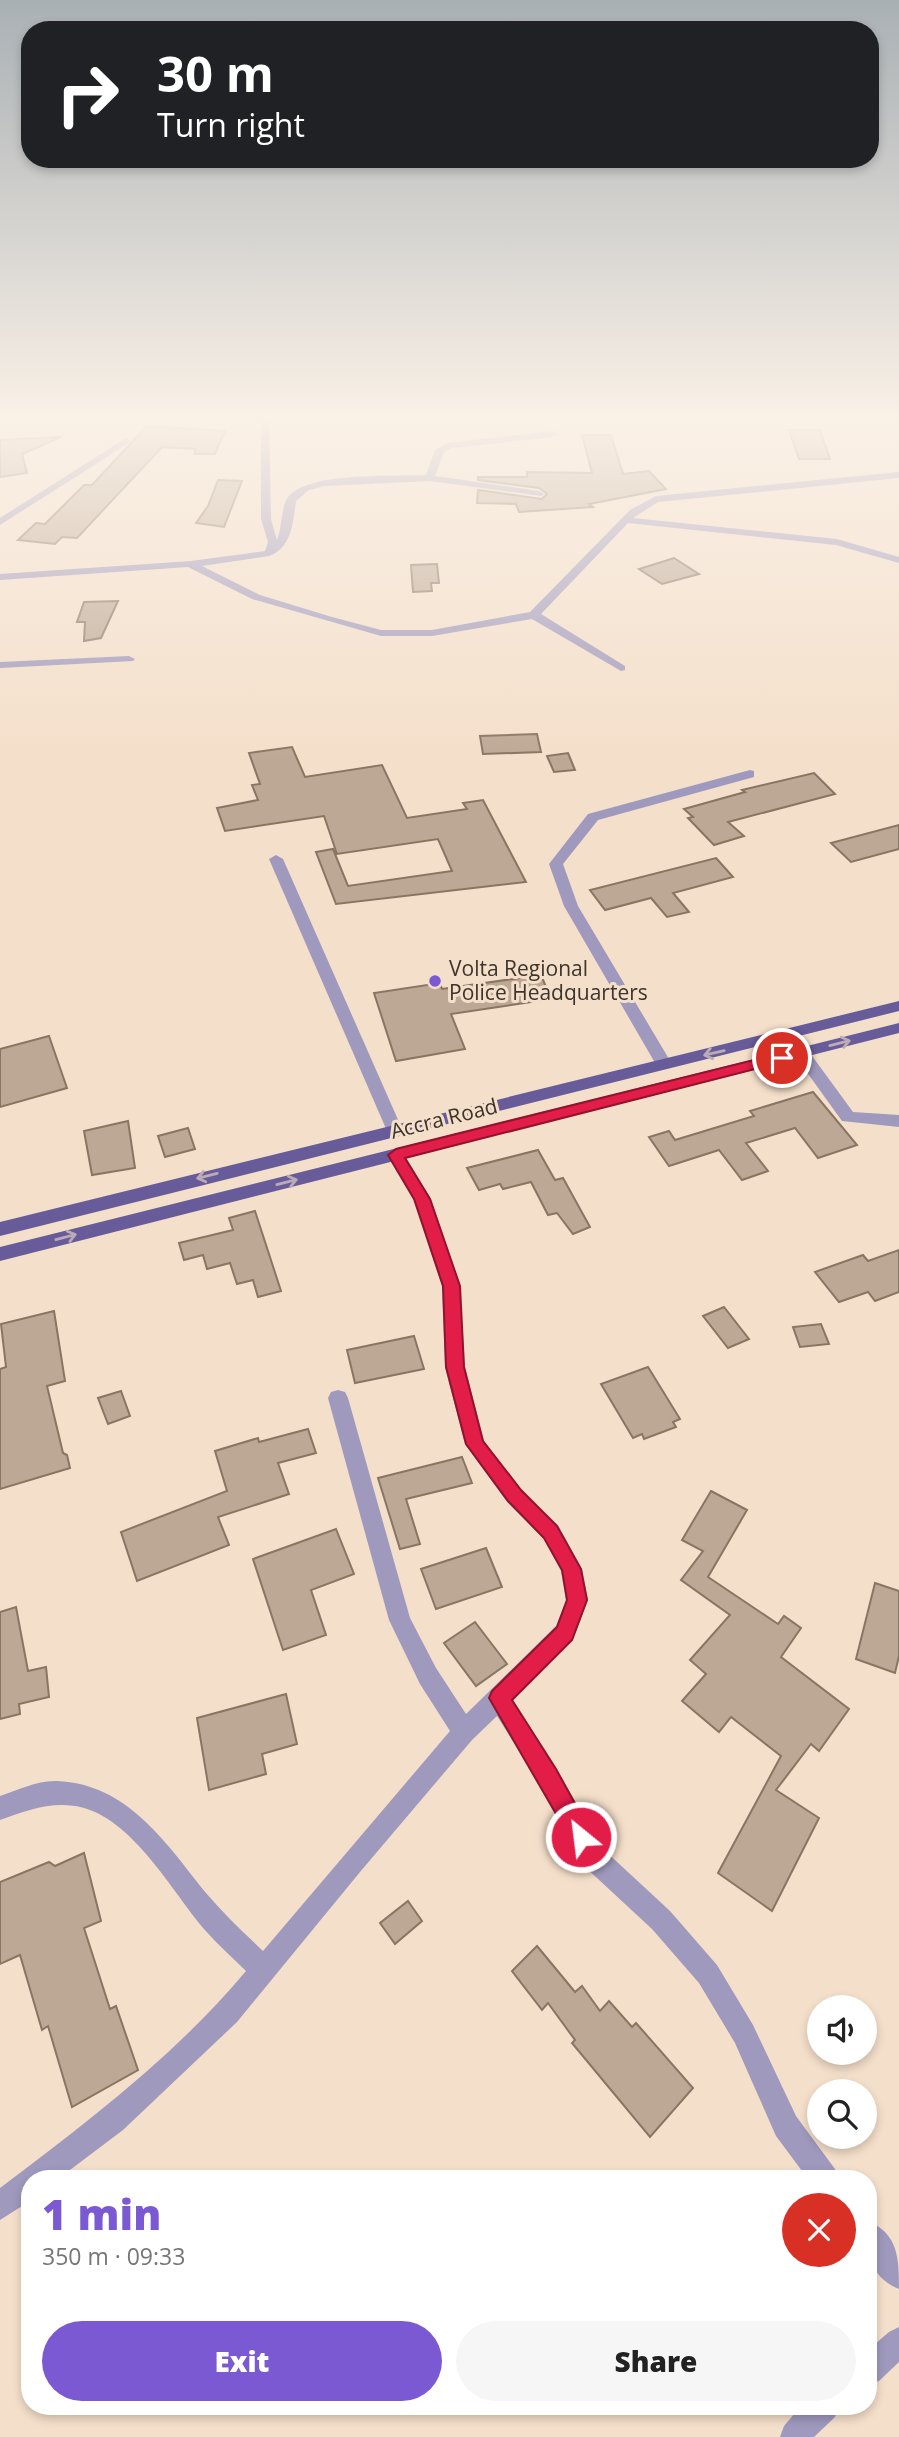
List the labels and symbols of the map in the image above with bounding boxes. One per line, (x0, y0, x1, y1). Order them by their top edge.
place label: Volta Regional Police Headquarters (449, 954, 648, 1006)
marker: Volta Regional Police Headquarters (427, 973, 443, 989)
pin (752, 1028, 812, 1088)
one-way arrow (828, 1036, 851, 1049)
one-way arrow (703, 1046, 726, 1060)
street label: Accra Road (387, 1091, 500, 1145)
one-way arrow (197, 1170, 219, 1183)
one-way arrow (275, 1175, 298, 1188)
one-way arrow (54, 1230, 77, 1243)
position arrow (544, 1800, 618, 1874)

